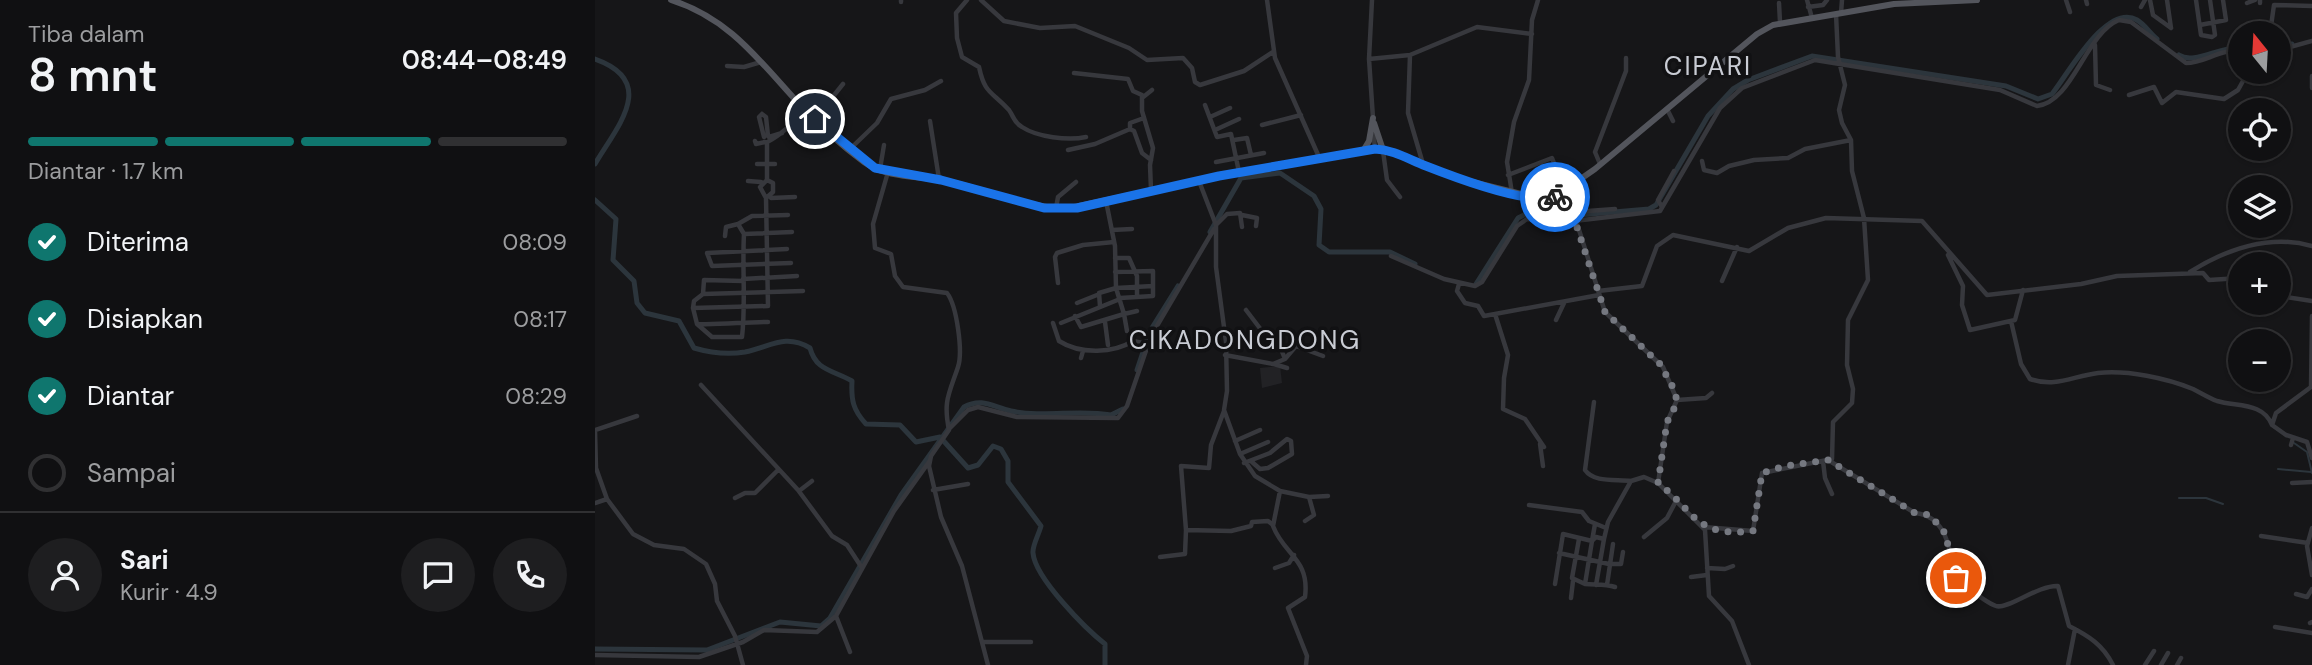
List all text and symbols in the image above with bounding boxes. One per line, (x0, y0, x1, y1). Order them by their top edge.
text: Tiba dalam (28, 19, 145, 49)
north arrow (2228, 21, 2291, 84)
map controls (2228, 21, 2291, 392)
text: 08:44–08:49 (402, 43, 567, 77)
text: 8 mnt (28, 45, 158, 105)
district label: CIPARI (1664, 49, 1752, 83)
pin (785, 89, 845, 149)
button: locate (2228, 98, 2291, 161)
icon: home (796, 100, 834, 138)
text: Diantar · 1.7 km (28, 156, 183, 186)
courier (1520, 162, 1590, 232)
button: layers (2228, 175, 2291, 238)
icon: bike (1536, 178, 1574, 216)
icon: check (28, 223, 66, 261)
text: Diterima (87, 225, 189, 259)
text: 08:09 (502, 227, 567, 257)
button: + (2228, 252, 2291, 315)
icon: check (28, 300, 66, 338)
text: Disiapkan (87, 302, 203, 336)
text: 08:17 (513, 304, 567, 334)
district label: CIKADONGDONG (1129, 323, 1361, 357)
button: − (2228, 329, 2291, 392)
icon: check (28, 377, 66, 415)
text: Diantar (87, 379, 174, 413)
text: 08:29 (505, 381, 567, 411)
text: Sampai (87, 456, 176, 490)
button: person (28, 538, 102, 612)
button: chat (401, 538, 475, 612)
button: phone (493, 538, 567, 612)
text: Sari (120, 543, 169, 577)
pin (1926, 548, 1986, 608)
icon: bag (1937, 559, 1975, 597)
text: Kurir · 4.9 (120, 577, 218, 607)

